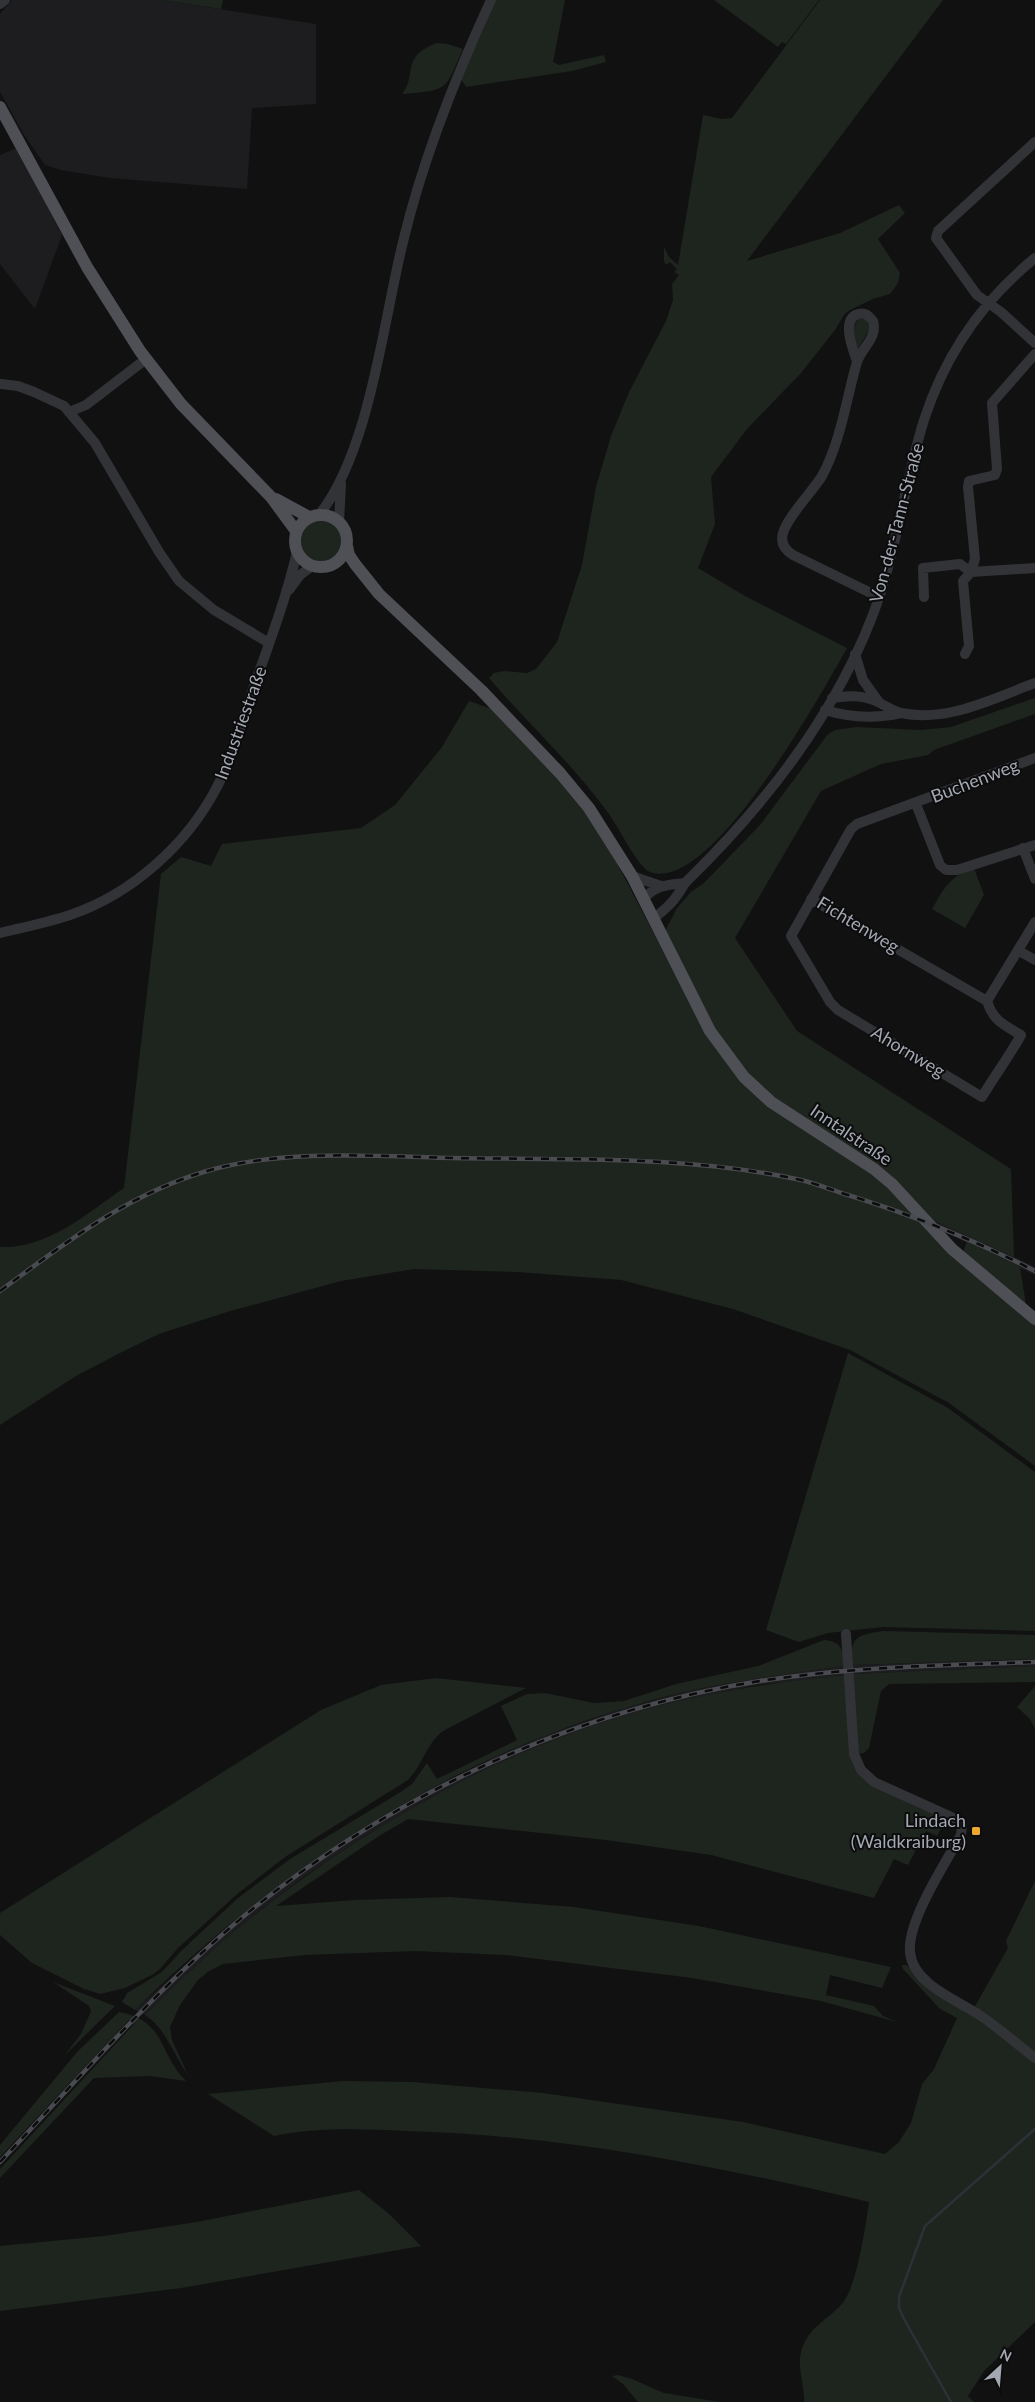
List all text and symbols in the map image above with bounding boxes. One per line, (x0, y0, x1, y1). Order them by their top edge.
street label: Von-der-Tann-Straße (864, 440, 928, 605)
street label: Industriestraße (209, 663, 271, 782)
street label: Buchenweg (928, 753, 1022, 807)
street label: Fichtenweg (814, 891, 904, 957)
street label: Ahornweg (868, 1021, 949, 1082)
street label: Inntalstraße (806, 1099, 897, 1170)
place label: Lindach (Waldkraiburg) (851, 1809, 966, 1852)
marker: Lindach (Waldkraiburg) (970, 1825, 982, 1837)
north arrow (975, 2342, 1025, 2392)
text: N (997, 2345, 1014, 2365)

